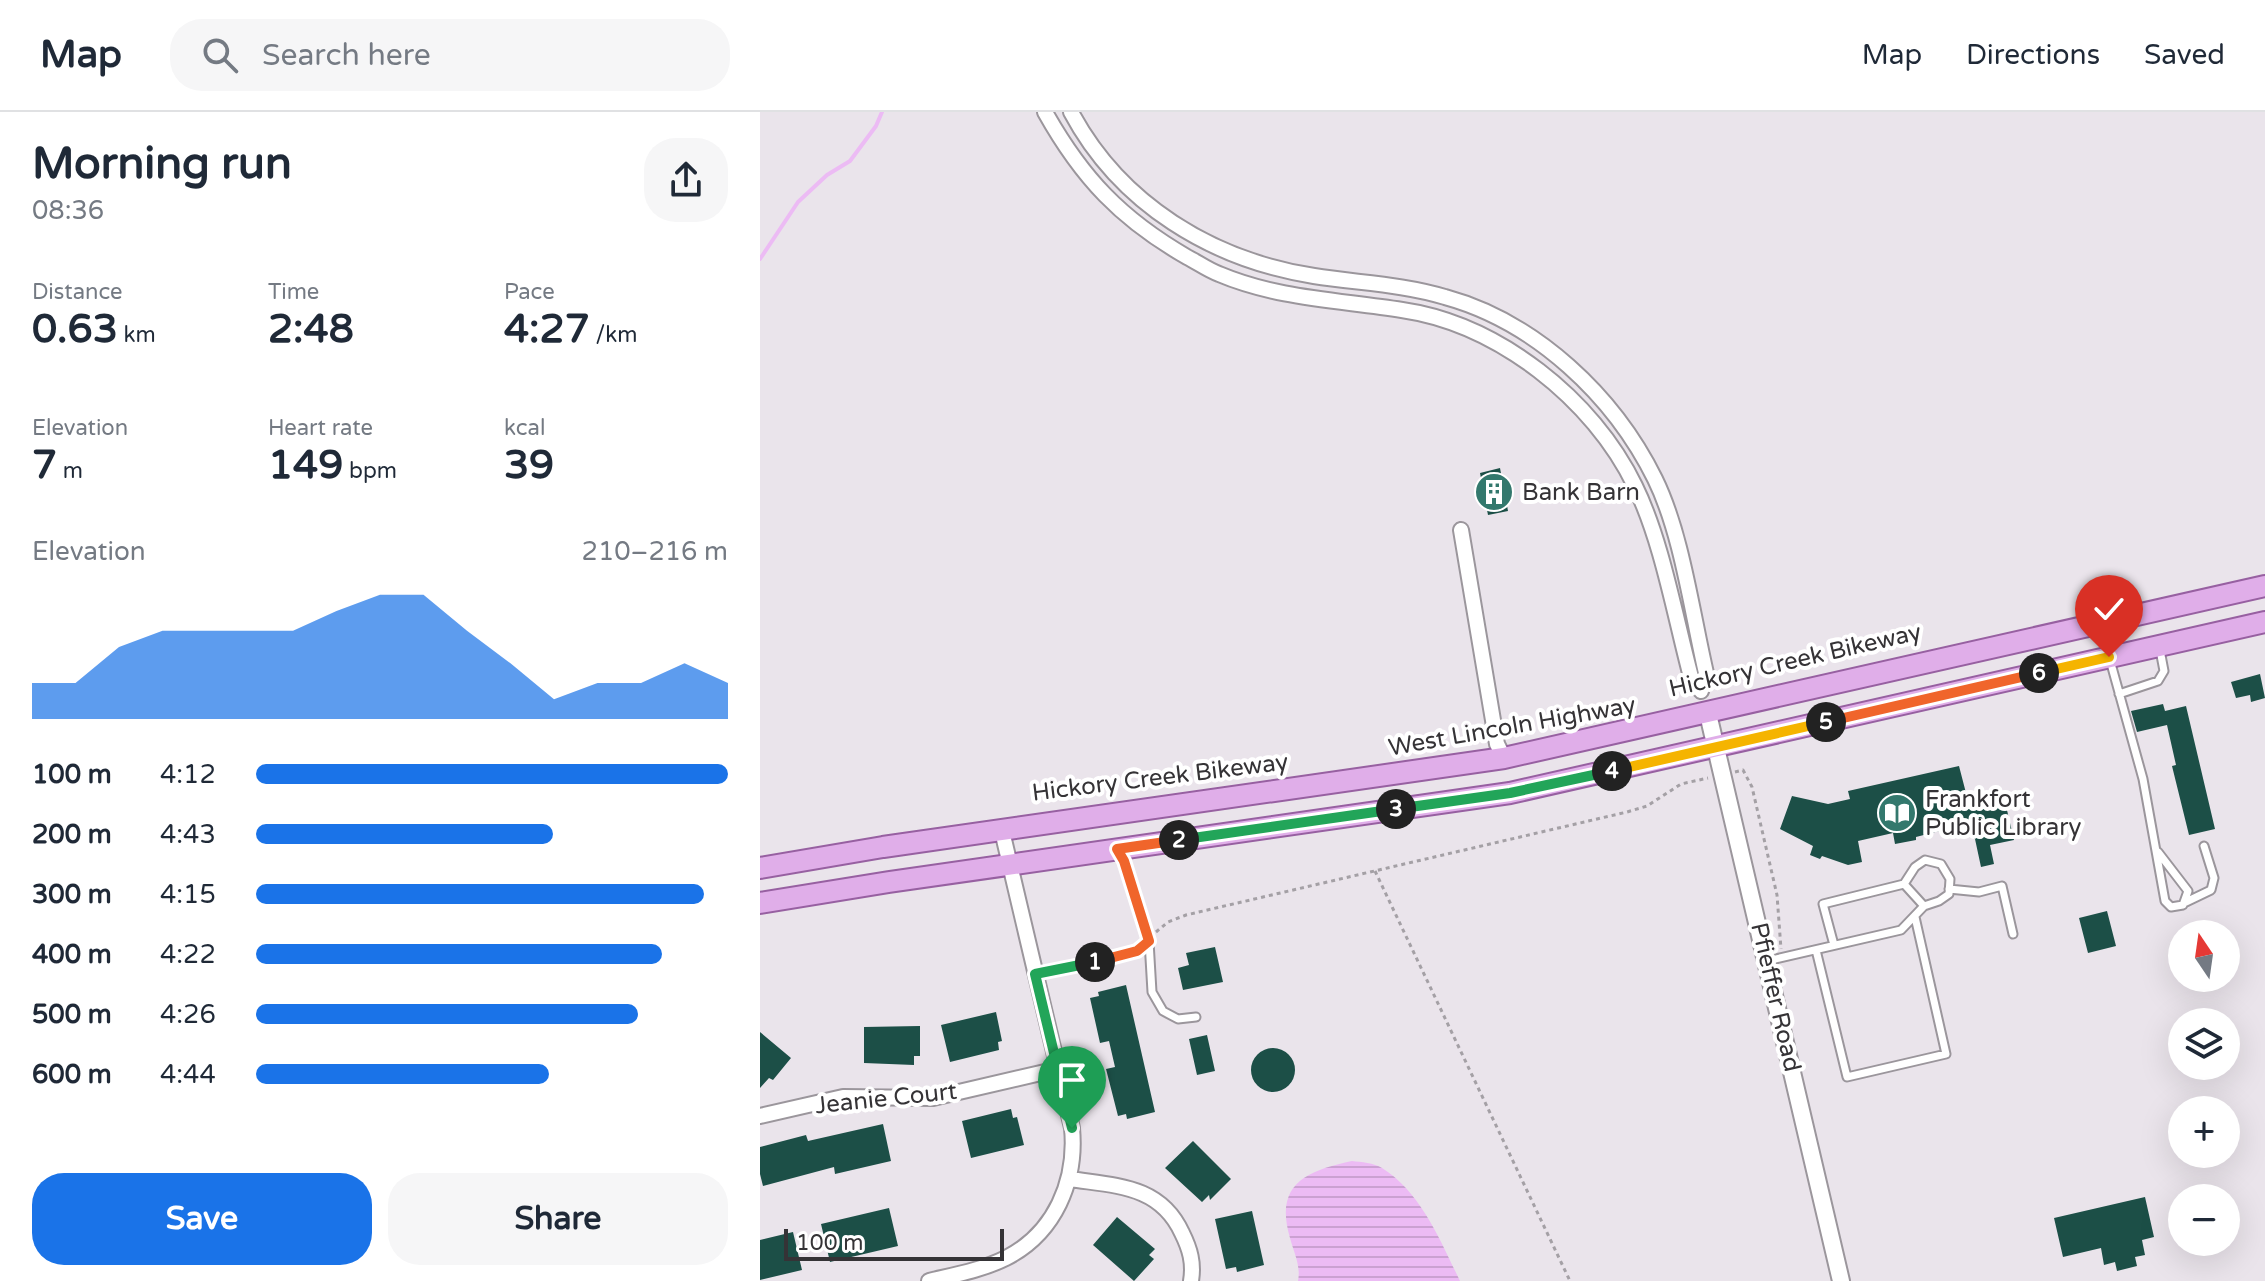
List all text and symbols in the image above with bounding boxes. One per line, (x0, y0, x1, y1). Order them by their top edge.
search box (170, 19, 730, 91)
text: Map (40, 32, 122, 78)
icon: search (198, 33, 242, 77)
text: Search here (262, 37, 431, 74)
text: Map (1862, 38, 1922, 72)
text: Directions (1966, 38, 2100, 72)
text: Saved (2144, 38, 2225, 72)
text: Morning run (32, 138, 292, 191)
button: share (644, 138, 728, 222)
text: 08:36 (32, 195, 104, 226)
text: Distance (32, 279, 123, 305)
text: Time (268, 279, 319, 305)
text: Pace (504, 279, 555, 305)
text: 0.63 (32, 305, 118, 353)
text: 2:48 (268, 305, 354, 353)
text: 4:27 (504, 305, 590, 353)
text: km (118, 322, 156, 348)
text: /km (590, 322, 637, 348)
text: Elevation (32, 415, 128, 441)
text: Heart rate (268, 415, 373, 441)
text: kcal (504, 415, 545, 441)
text: 7 (32, 441, 57, 489)
text: 149 (268, 441, 343, 489)
text: 39 (504, 441, 554, 489)
text: m (57, 458, 83, 484)
text: bpm (343, 458, 397, 484)
building icon: Bank Barn (1473, 471, 1515, 513)
place label: Bank Barn (1522, 478, 1640, 507)
text: Elevation (32, 536, 146, 567)
text: 210–216 m (582, 536, 728, 567)
pin (2075, 575, 2143, 657)
icon: check (2087, 587, 2131, 631)
street label: Hickory Creek Bikeway (1666, 617, 1924, 704)
pin: 6 (2019, 653, 2059, 693)
text: 6 (2032, 660, 2046, 686)
street label: West Lincoln Highway (1386, 690, 1638, 763)
pin: 5 (1806, 702, 1846, 742)
text: 5 (1819, 709, 1833, 735)
street label: Hickory Creek Bikeway (1030, 747, 1290, 808)
pin: 4 (1592, 751, 1632, 791)
text: 4 (1605, 758, 1619, 784)
text: 100 m (32, 759, 112, 790)
text: 4:12 (160, 759, 216, 790)
place label: Frankfort Public Library (1925, 785, 2082, 842)
pin: 3 (1376, 789, 1416, 829)
library icon: Frankfort Public Library (1876, 792, 1918, 834)
text: 3 (1389, 796, 1403, 822)
text: 200 m (32, 819, 112, 850)
text: 4:43 (160, 819, 216, 850)
pin: 2 (1159, 820, 1199, 860)
text: 2 (1172, 827, 1186, 853)
text: 300 m (32, 879, 112, 910)
text: 4:15 (160, 879, 216, 910)
street label: Pfieffer Road (1744, 920, 1807, 1075)
north arrow (2168, 920, 2240, 992)
map controls (2168, 920, 2240, 1256)
text: 400 m (32, 939, 112, 970)
text: 4:22 (160, 939, 216, 970)
pin: 1 (1075, 942, 1115, 982)
text: 1 (1088, 949, 1102, 975)
text: 500 m (32, 999, 112, 1030)
text: 4:26 (160, 999, 216, 1030)
button: layers (2168, 1008, 2240, 1080)
pin (1038, 1046, 1106, 1128)
icon: arrive (1050, 1058, 1094, 1102)
text: 600 m (32, 1059, 112, 1090)
text: 4:44 (160, 1059, 216, 1090)
street label: Jeanie Court (814, 1077, 958, 1120)
button: + (2168, 1096, 2240, 1168)
button: Save (32, 1173, 372, 1265)
button: Share (388, 1173, 728, 1265)
button: − (2168, 1184, 2240, 1256)
scale bar (784, 1225, 1004, 1261)
text: 100 m (796, 1230, 863, 1256)

